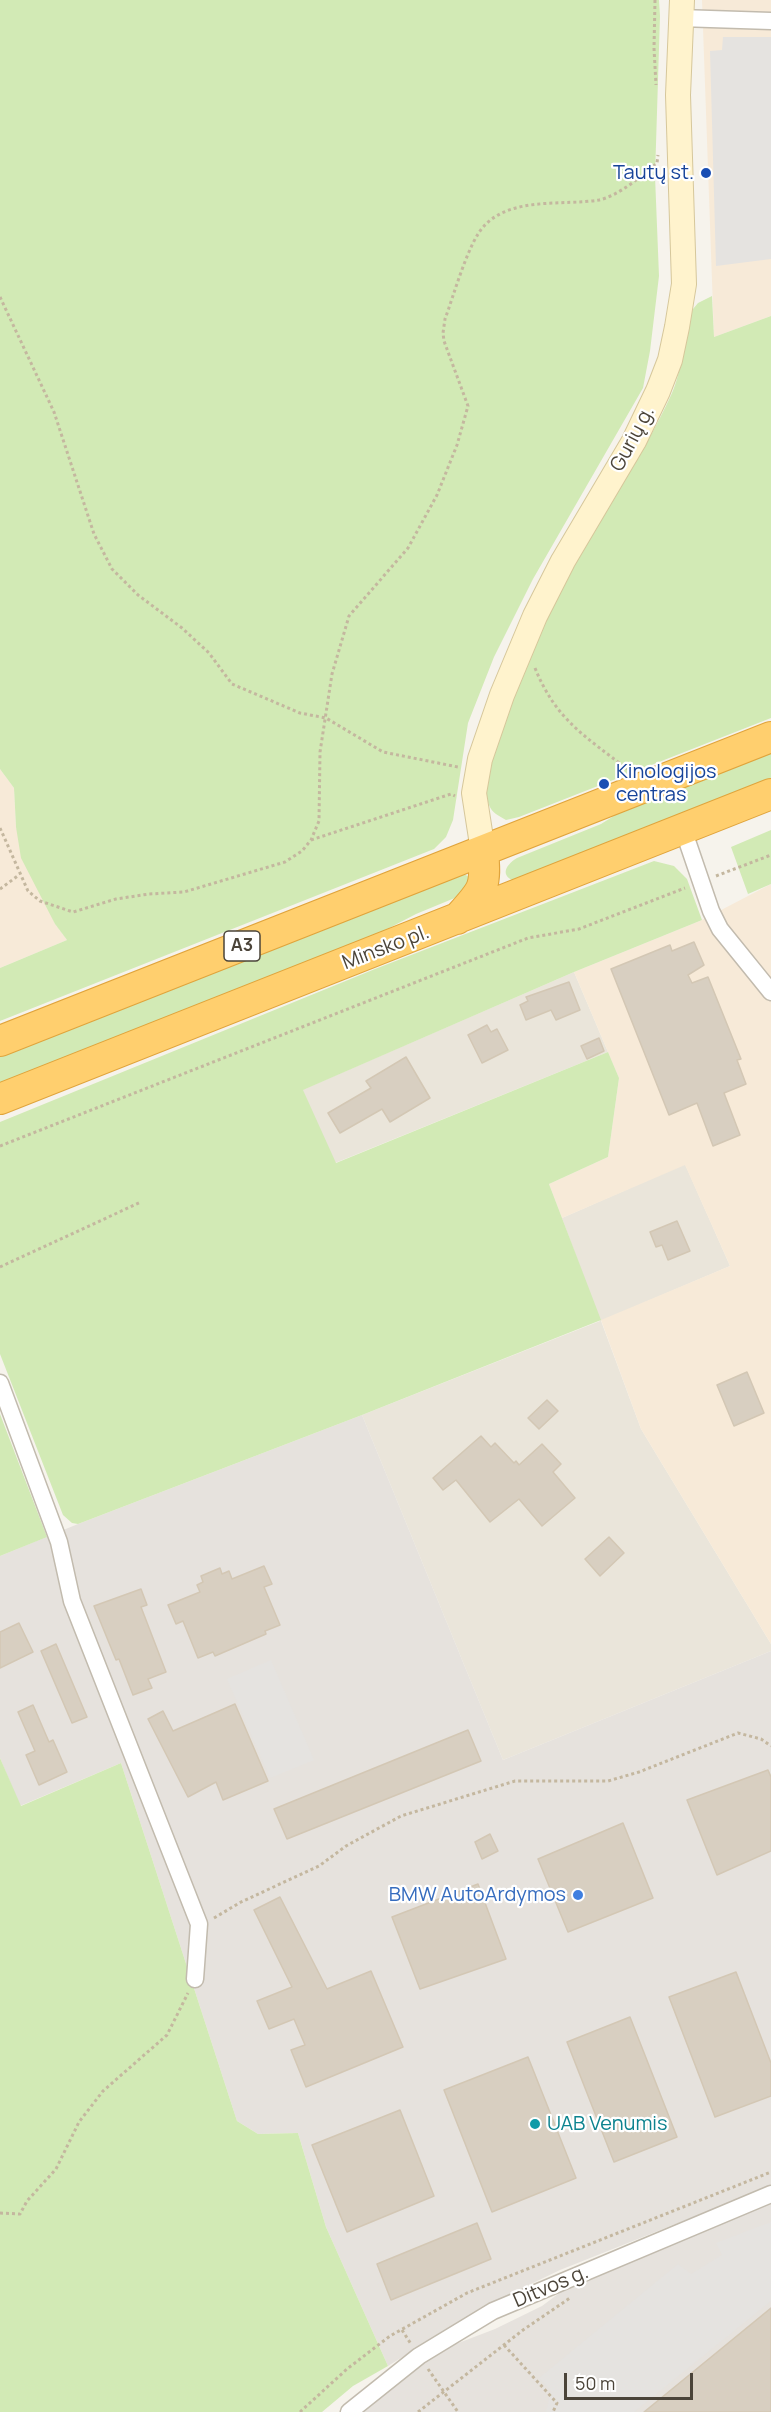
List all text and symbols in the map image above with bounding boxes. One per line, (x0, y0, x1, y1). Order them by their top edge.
place label: Tautų st. (613, 161, 694, 185)
marker: Tautų st. (699, 166, 713, 180)
street label: Gurių g. (606, 402, 660, 476)
place label: Kinologijos centras (616, 760, 716, 807)
marker: Kinologijos centras (597, 777, 611, 791)
street label: Minsko pl. (339, 920, 433, 976)
road number: A3 (224, 931, 260, 961)
place label: BMW AutoArdymos (389, 1883, 566, 1907)
marker: BMW AutoArdymos (571, 1888, 585, 1902)
place label: UAB Venumis (547, 2112, 668, 2136)
marker: UAB Venumis (528, 2117, 542, 2131)
street label: Ditvos g. (510, 2261, 592, 2313)
scale bar (567, 2361, 696, 2399)
text: 50 m (575, 2371, 615, 2395)

